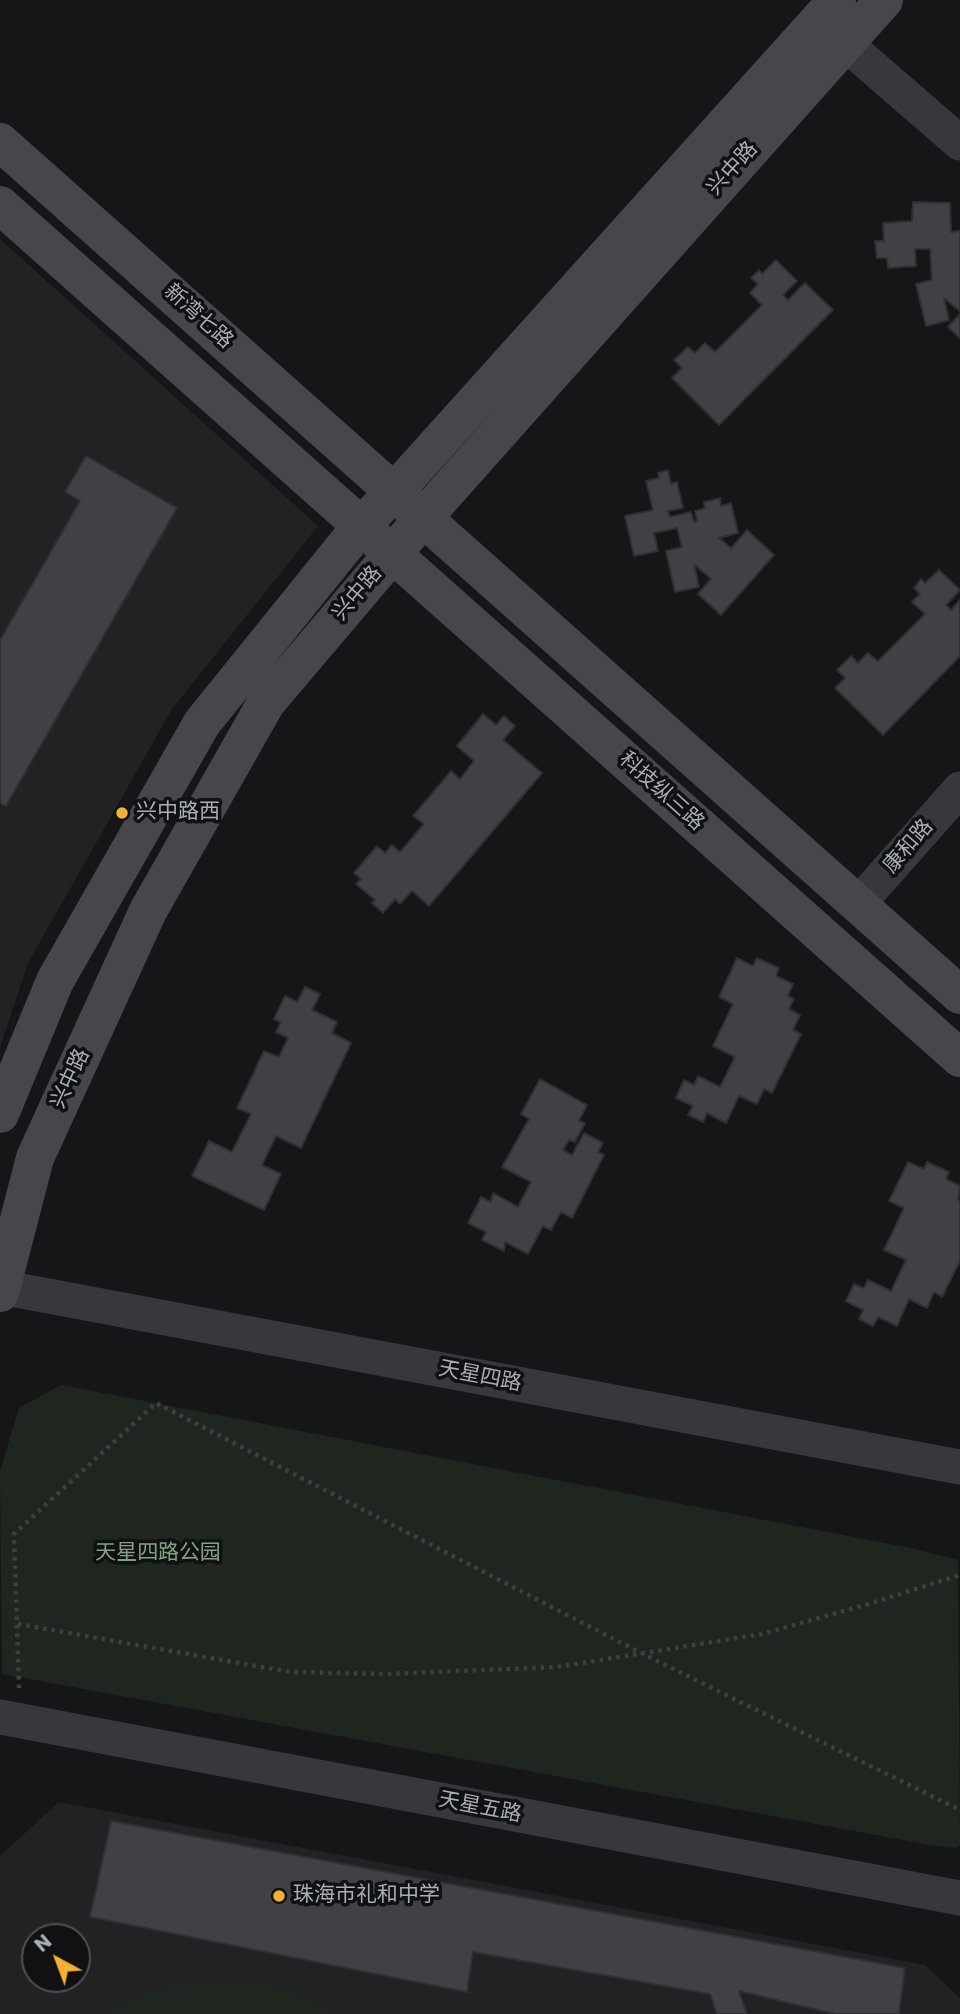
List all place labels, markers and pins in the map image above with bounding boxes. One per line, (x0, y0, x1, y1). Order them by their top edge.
place label: 兴中路西 (136, 800, 220, 826)
marker: 兴中路西 (114, 805, 130, 821)
place label: 珠海市礼和中学 (293, 1883, 440, 1909)
marker: 珠海市礼和中学 (271, 1888, 287, 1904)

